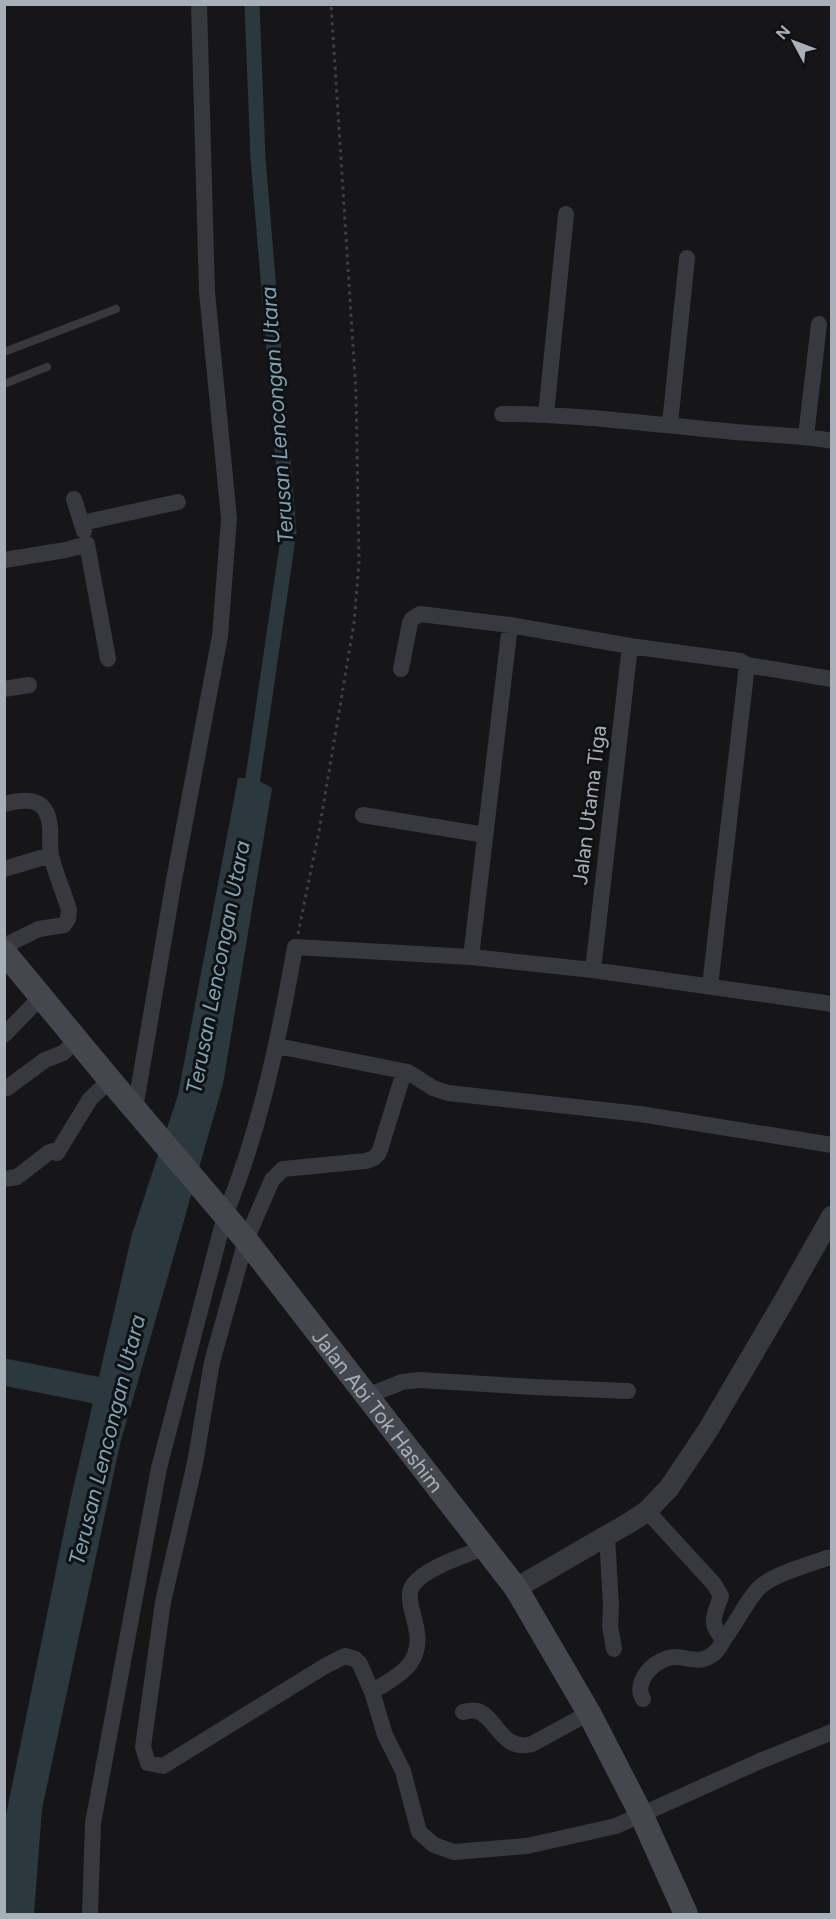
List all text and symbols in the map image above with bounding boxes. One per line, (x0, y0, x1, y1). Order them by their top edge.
north arrow (764, 12, 824, 72)
text: N (772, 22, 794, 43)
water label: Terusan Lencongan Utara (255, 286, 299, 544)
street label: Jalan Utama Tiga (567, 724, 611, 886)
water label: Terusan Lencongan Utara (180, 838, 256, 1096)
water label: Terusan Lencongan Utara (63, 1312, 151, 1568)
street label: Jalan Abi Tok Hashim (307, 1324, 449, 1497)

